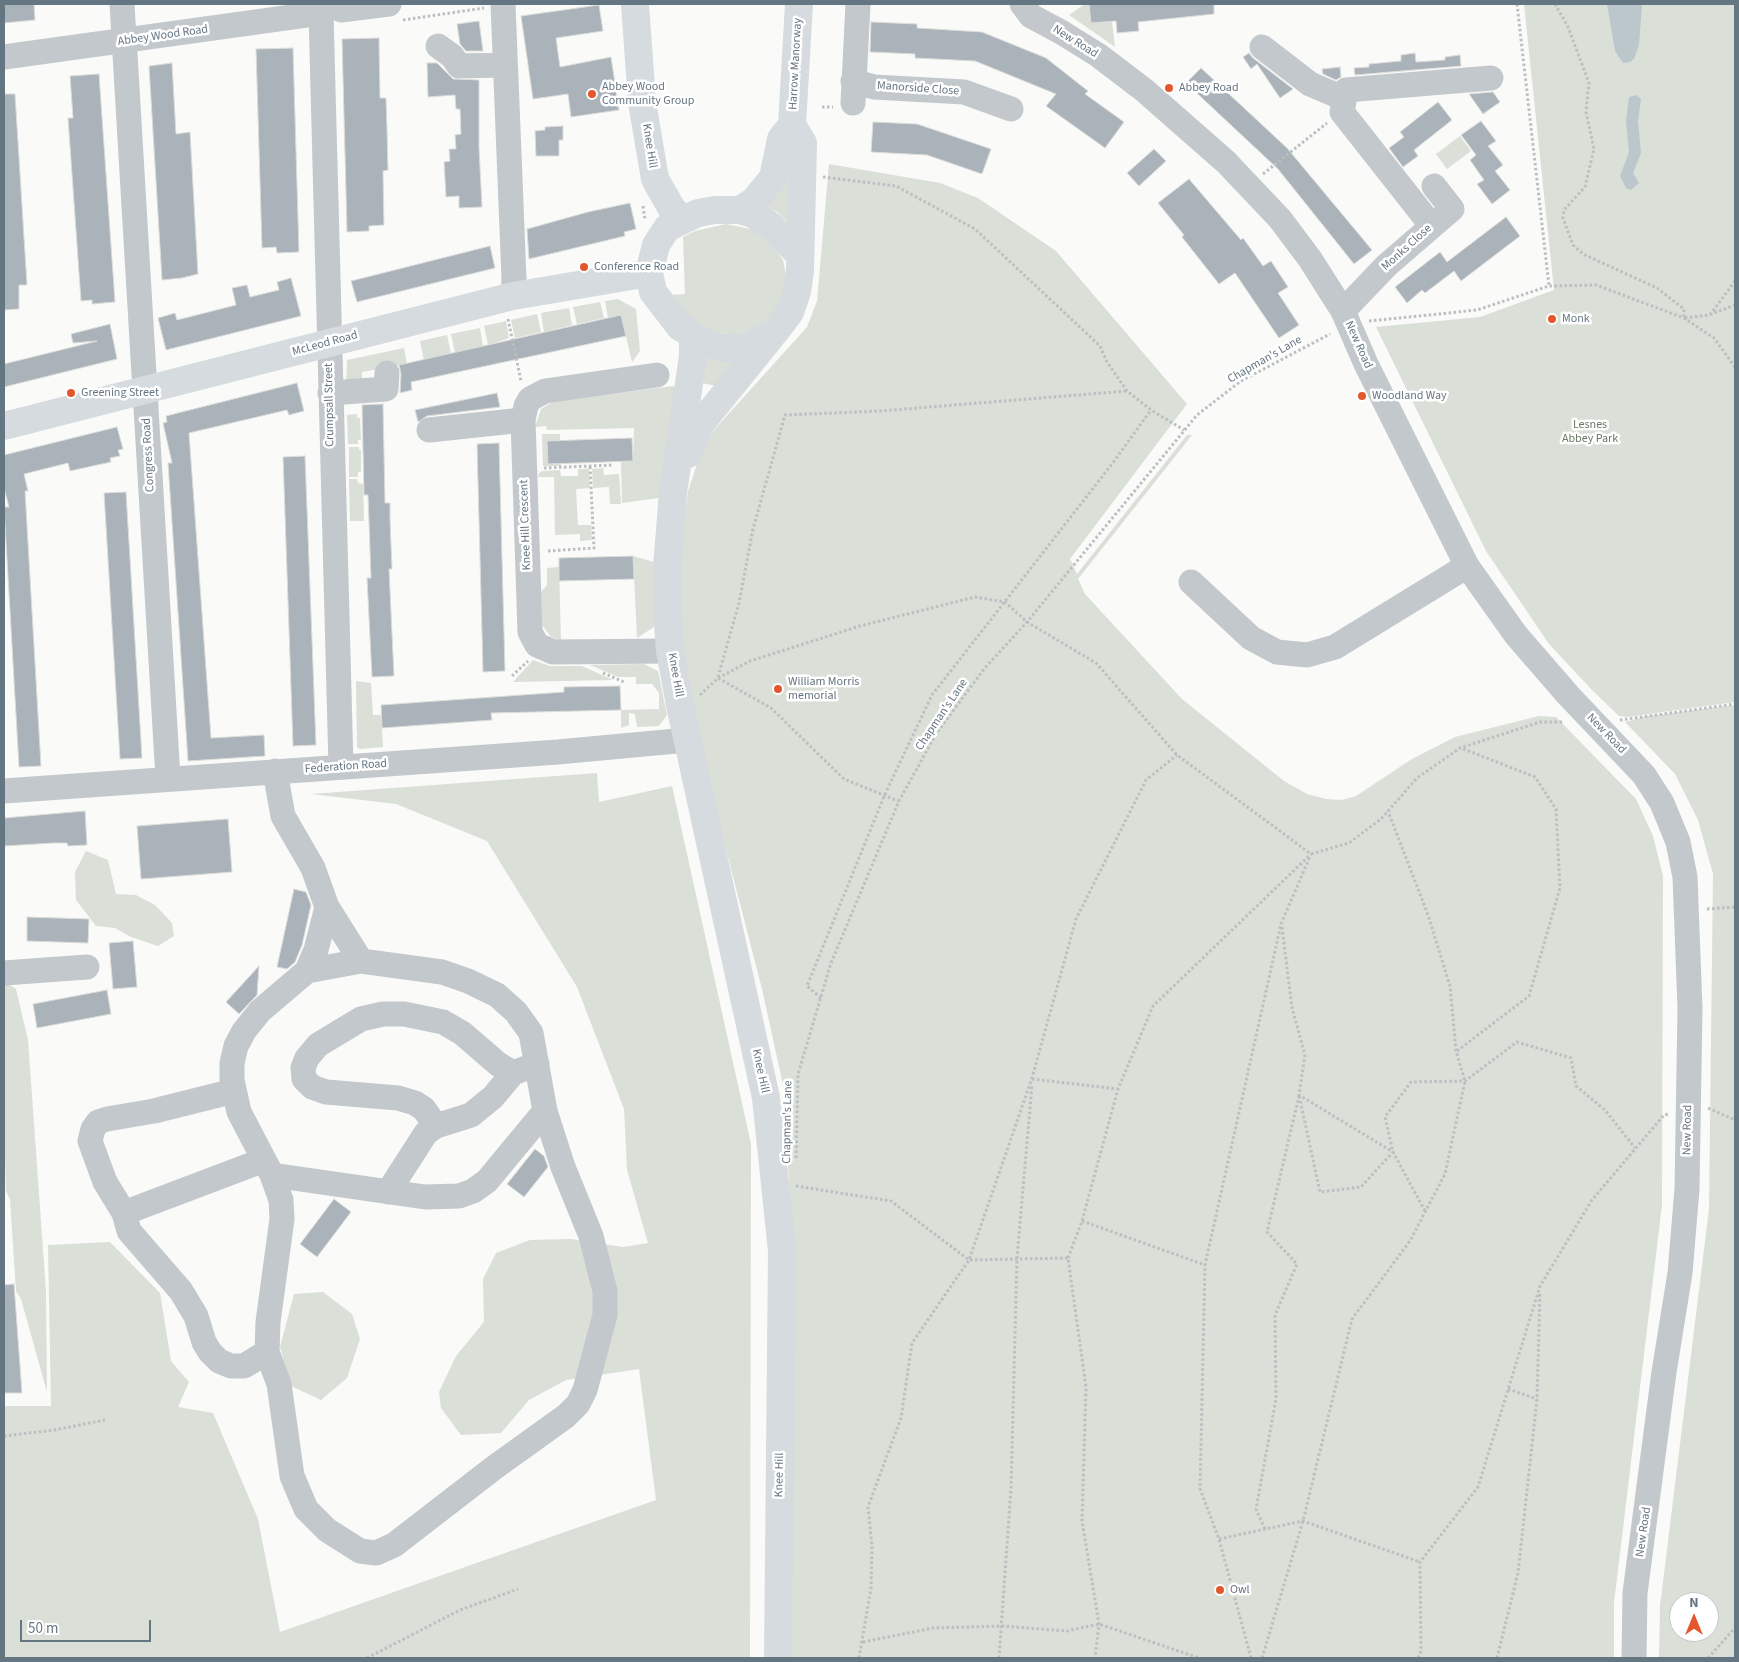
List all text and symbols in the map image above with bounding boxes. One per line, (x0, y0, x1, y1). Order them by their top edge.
street label: Harrow Manorway (786, 18, 806, 110)
street label: New Road (1050, 22, 1100, 62)
street label: Abbey Wood Road (117, 23, 209, 49)
street label: Manorside Close (876, 79, 960, 99)
place label: Abbey Wood Community Group (602, 80, 694, 108)
place label: Abbey Road (1179, 81, 1239, 95)
marker: Abbey Road (1163, 82, 1175, 94)
marker: Abbey Wood Community Group (586, 88, 598, 100)
street label: Knee Hill (638, 123, 660, 169)
street label: Monks Close (1379, 222, 1435, 274)
place label: Conference Road (594, 260, 679, 274)
marker: Conference Road (578, 261, 590, 273)
place label: Monk (1562, 312, 1590, 326)
marker: Monk (1546, 313, 1558, 325)
street label: New Road (1341, 319, 1375, 371)
street label: McLeod Road (291, 328, 359, 360)
street label: Chapman's Lane (1225, 333, 1305, 387)
street label: Crumpsall Street (322, 363, 338, 447)
place label: Greening Street (81, 386, 159, 400)
marker: Greening Street (65, 387, 77, 399)
place label: Woodland Way (1372, 389, 1447, 403)
marker: Woodland Way (1356, 390, 1368, 402)
street label: Congress Road (140, 418, 158, 492)
park label: Lesnes Abbey Park (1562, 418, 1618, 446)
street label: Knee Hill Crescent (517, 479, 535, 571)
street label: Knee Hill (664, 652, 686, 698)
place label: William Morris memorial (788, 675, 859, 703)
street label: Chapman's Lane (913, 676, 971, 754)
marker: William Morris memorial (772, 683, 784, 695)
street label: New Road (1583, 711, 1629, 757)
street label: Federation Road (304, 757, 388, 777)
street label: Knee Hill (748, 1048, 772, 1094)
street label: Chapman's Lane (780, 1080, 796, 1164)
street label: New Road (1680, 1105, 1696, 1155)
street label: Knee Hill (772, 1453, 788, 1497)
street label: New Road (1633, 1506, 1655, 1558)
place label: Owl (1230, 1583, 1250, 1597)
marker: Owl (1214, 1584, 1226, 1596)
north arrow (1669, 1592, 1719, 1642)
text: N (1689, 1593, 1699, 1613)
scale bar (22, 1610, 154, 1642)
text: 50 m (28, 1618, 58, 1639)

